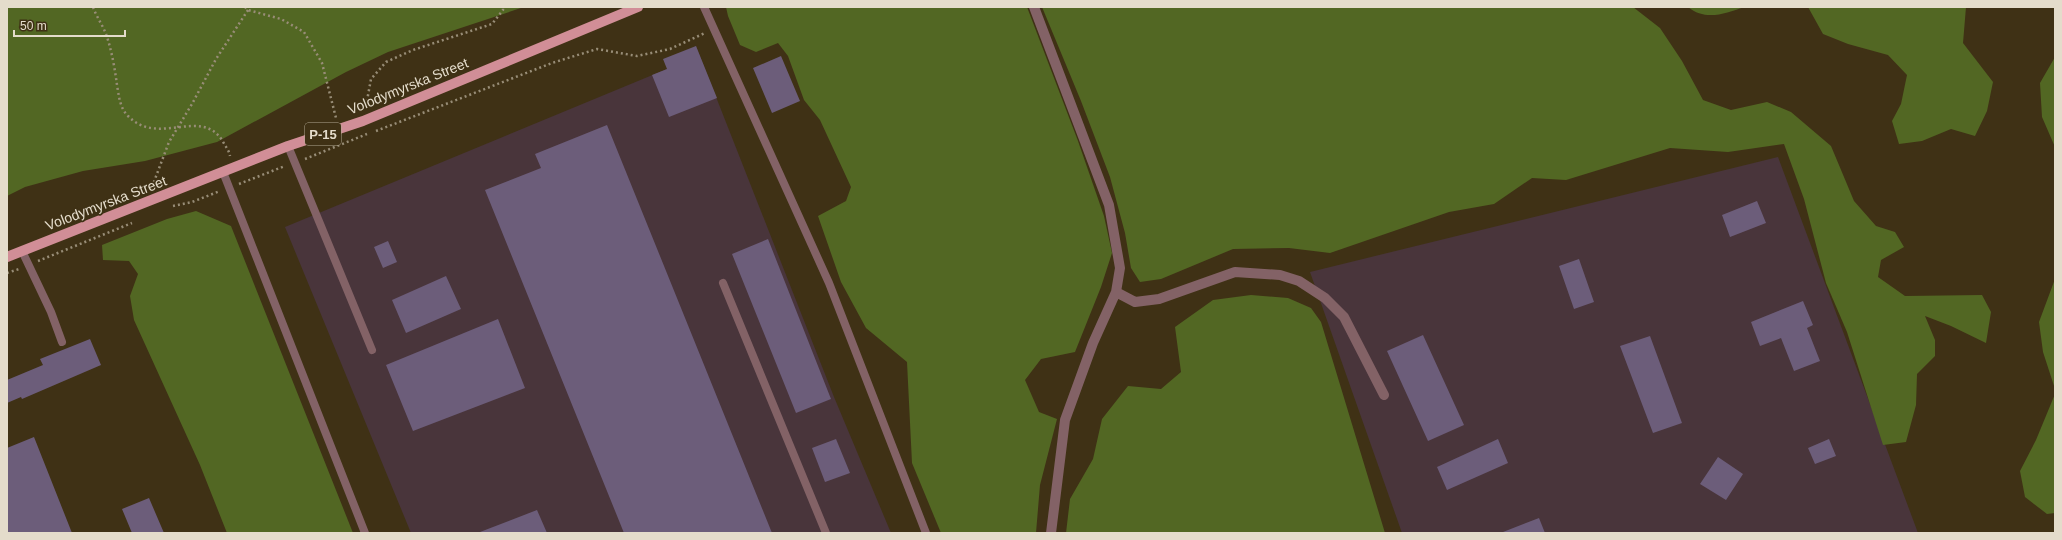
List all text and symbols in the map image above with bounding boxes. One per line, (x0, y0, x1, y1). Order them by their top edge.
scale bar (14, 12, 125, 38)
text: 50 m (20, 19, 47, 33)
street label: Volodymyrska Street (345, 54, 471, 117)
road number: Р-15 (305, 123, 341, 145)
street label: Volodymyrska Street (43, 172, 169, 233)

